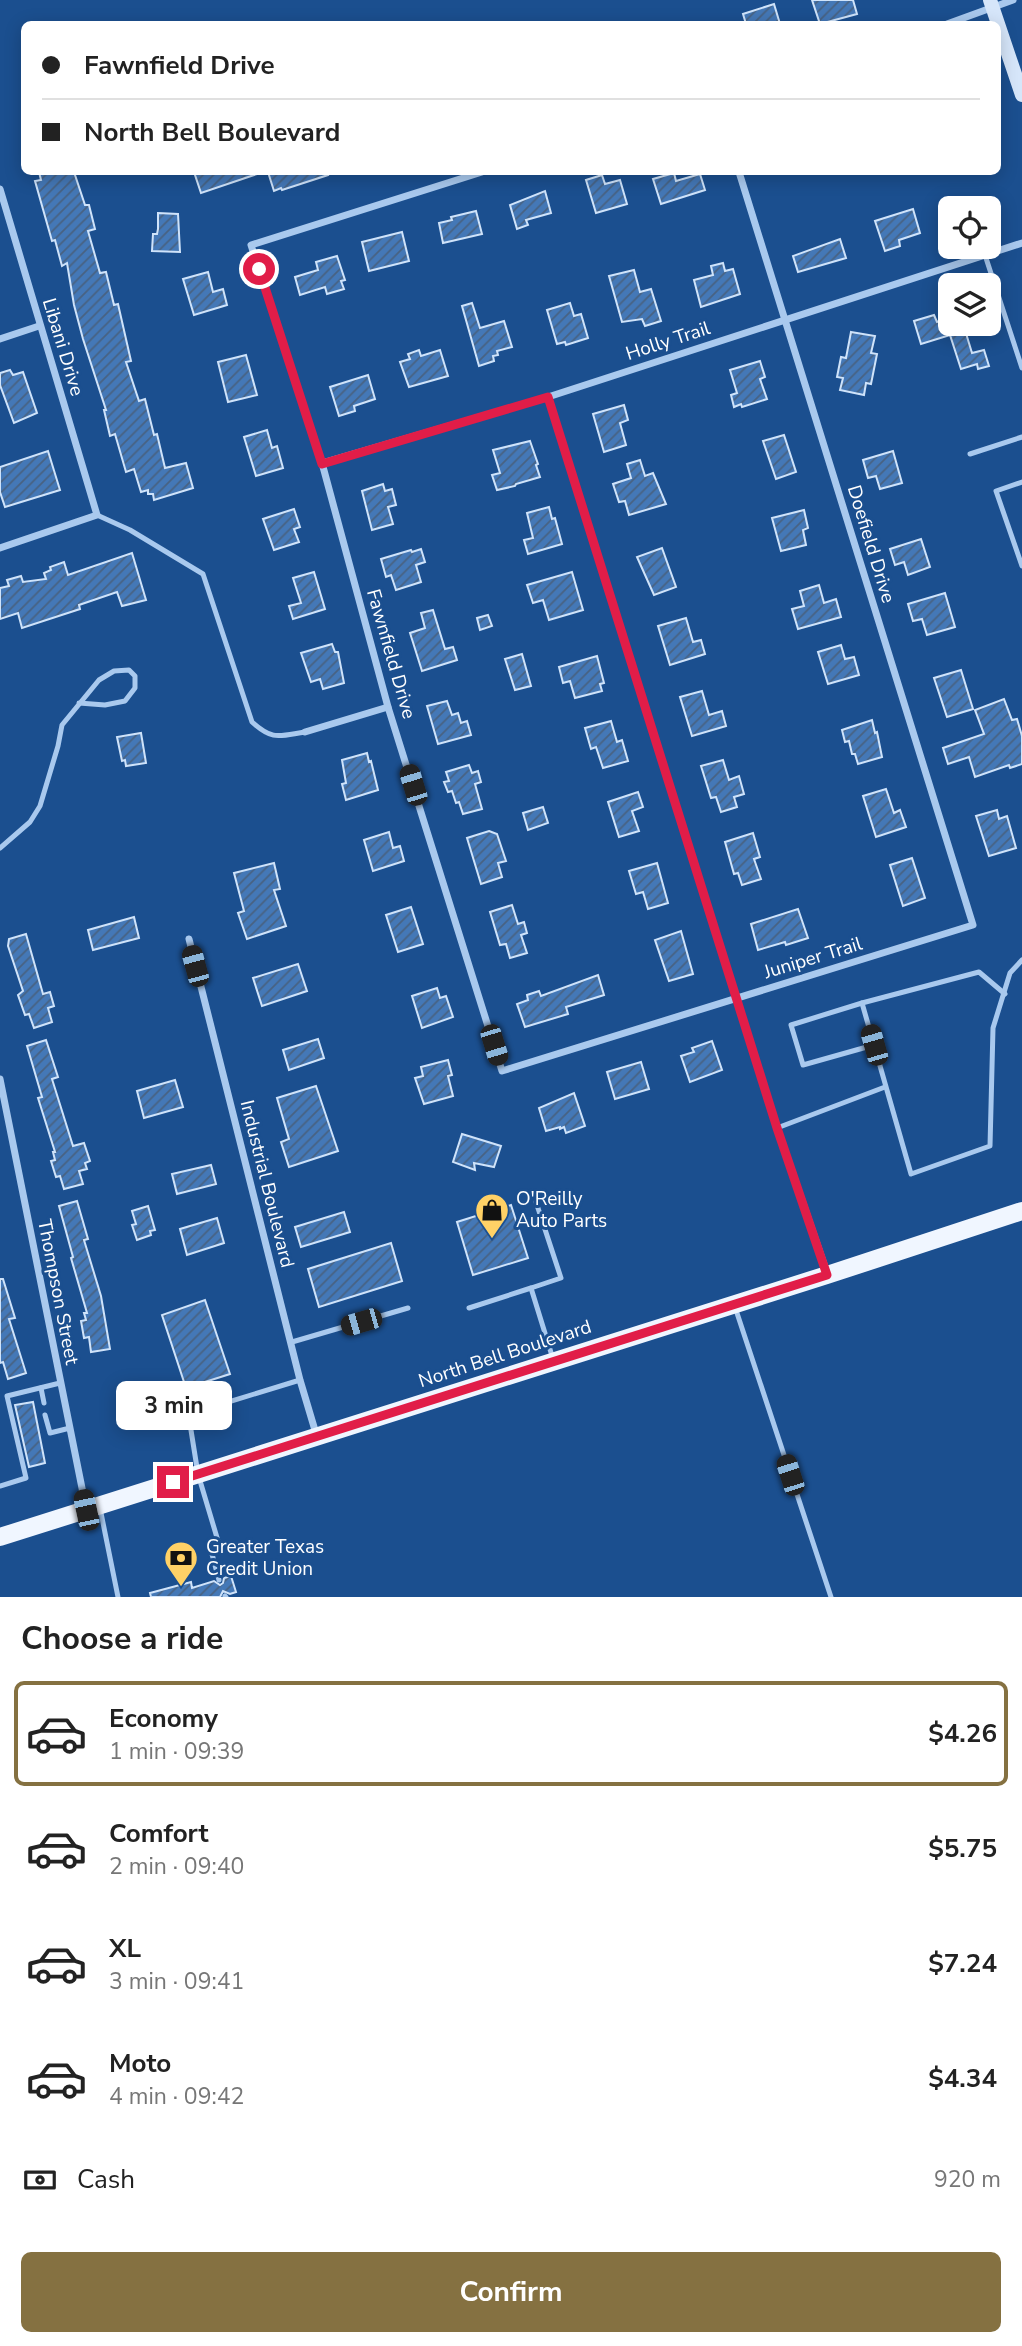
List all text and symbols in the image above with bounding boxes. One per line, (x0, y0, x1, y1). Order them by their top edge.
text: Fawnfield Drive (84, 48, 275, 83)
text: North Bell Boulevard (84, 115, 340, 150)
map controls (938, 196, 1001, 336)
button: locate (938, 196, 1001, 259)
route start (243, 253, 275, 285)
button: layers (938, 273, 1001, 336)
street label: Libani Drive (36, 295, 90, 399)
street label: Holly Trail (622, 315, 714, 367)
street label: Doefield Drive (841, 482, 901, 606)
street label: Fawnfield Drive (360, 586, 422, 722)
car (397, 762, 430, 808)
street label: Juniper Trail (760, 931, 866, 986)
car (180, 943, 211, 989)
car (478, 1022, 511, 1068)
car (859, 1022, 890, 1068)
street label: Industrial Boulevard (234, 1097, 300, 1271)
place label: O'Reilly Auto Parts (516, 1186, 607, 1234)
shop icon: O'Reilly Auto Parts (473, 1191, 511, 1240)
street label: Thompson Street (31, 1217, 85, 1367)
car (338, 1306, 385, 1338)
street label: North Bell Boulevard (415, 1314, 595, 1394)
callout: 3 min (115, 1380, 231, 1430)
text: 3 min (144, 1390, 204, 1421)
car (774, 1452, 807, 1498)
route end (157, 1466, 189, 1498)
car (72, 1487, 101, 1533)
place label: Greater Texas Credit Union (206, 1534, 324, 1582)
bank icon: Greater Texas Credit Union (162, 1539, 200, 1588)
text: Choose a ride (21, 1617, 223, 1660)
text: Economy (109, 1701, 218, 1736)
icon: car (25, 1702, 88, 1765)
text: $4.26 (928, 1716, 997, 1751)
text: 1 min · 09:39 (109, 1736, 244, 1767)
text: Comfort (109, 1816, 209, 1851)
icon: car (25, 1817, 88, 1880)
text: $5.75 (928, 1831, 997, 1866)
text: 2 min · 09:40 (109, 1851, 244, 1882)
text: XL (109, 1931, 141, 1966)
icon: car (25, 1932, 88, 1995)
text: $7.24 (928, 1946, 997, 1981)
text: 3 min · 09:41 (109, 1966, 244, 1997)
text: Moto (109, 2046, 171, 2081)
icon: car (25, 2047, 88, 2110)
text: $4.34 (928, 2061, 997, 2096)
text: 4 min · 09:42 (109, 2081, 244, 2112)
icon: cash (21, 2161, 59, 2199)
text: Cash (77, 2162, 135, 2197)
text: 920 m (934, 2164, 1001, 2195)
button: Confirm (21, 2252, 1001, 2332)

